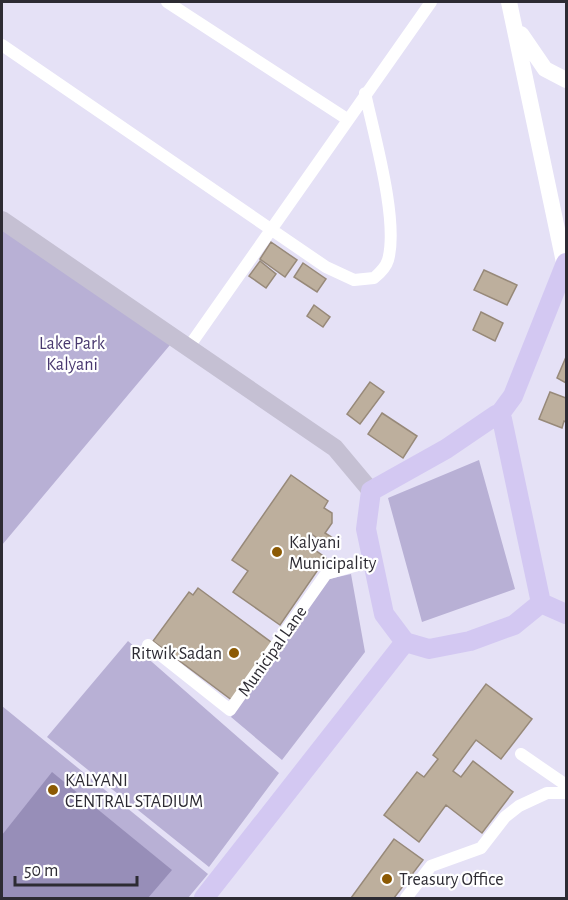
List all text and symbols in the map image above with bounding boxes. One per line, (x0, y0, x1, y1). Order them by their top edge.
park label: Lake Park Kalyani (39, 335, 106, 374)
place label: Kalyani Municipality (289, 534, 377, 573)
marker: Kalyani Municipality (270, 545, 284, 559)
street label: Municipal Lane (235, 603, 311, 700)
place label: Ritwik Sadan (131, 645, 222, 663)
marker: Ritwik Sadan (227, 646, 241, 660)
place label: KALYANI CENTRAL STADIUM (65, 772, 203, 811)
marker: KALYANI CENTRAL STADIUM (46, 783, 60, 797)
scale bar (15, 849, 136, 887)
text: 50 m (24, 862, 58, 880)
place label: Treasury Office (399, 871, 504, 889)
marker: Treasury Office (380, 872, 394, 886)

